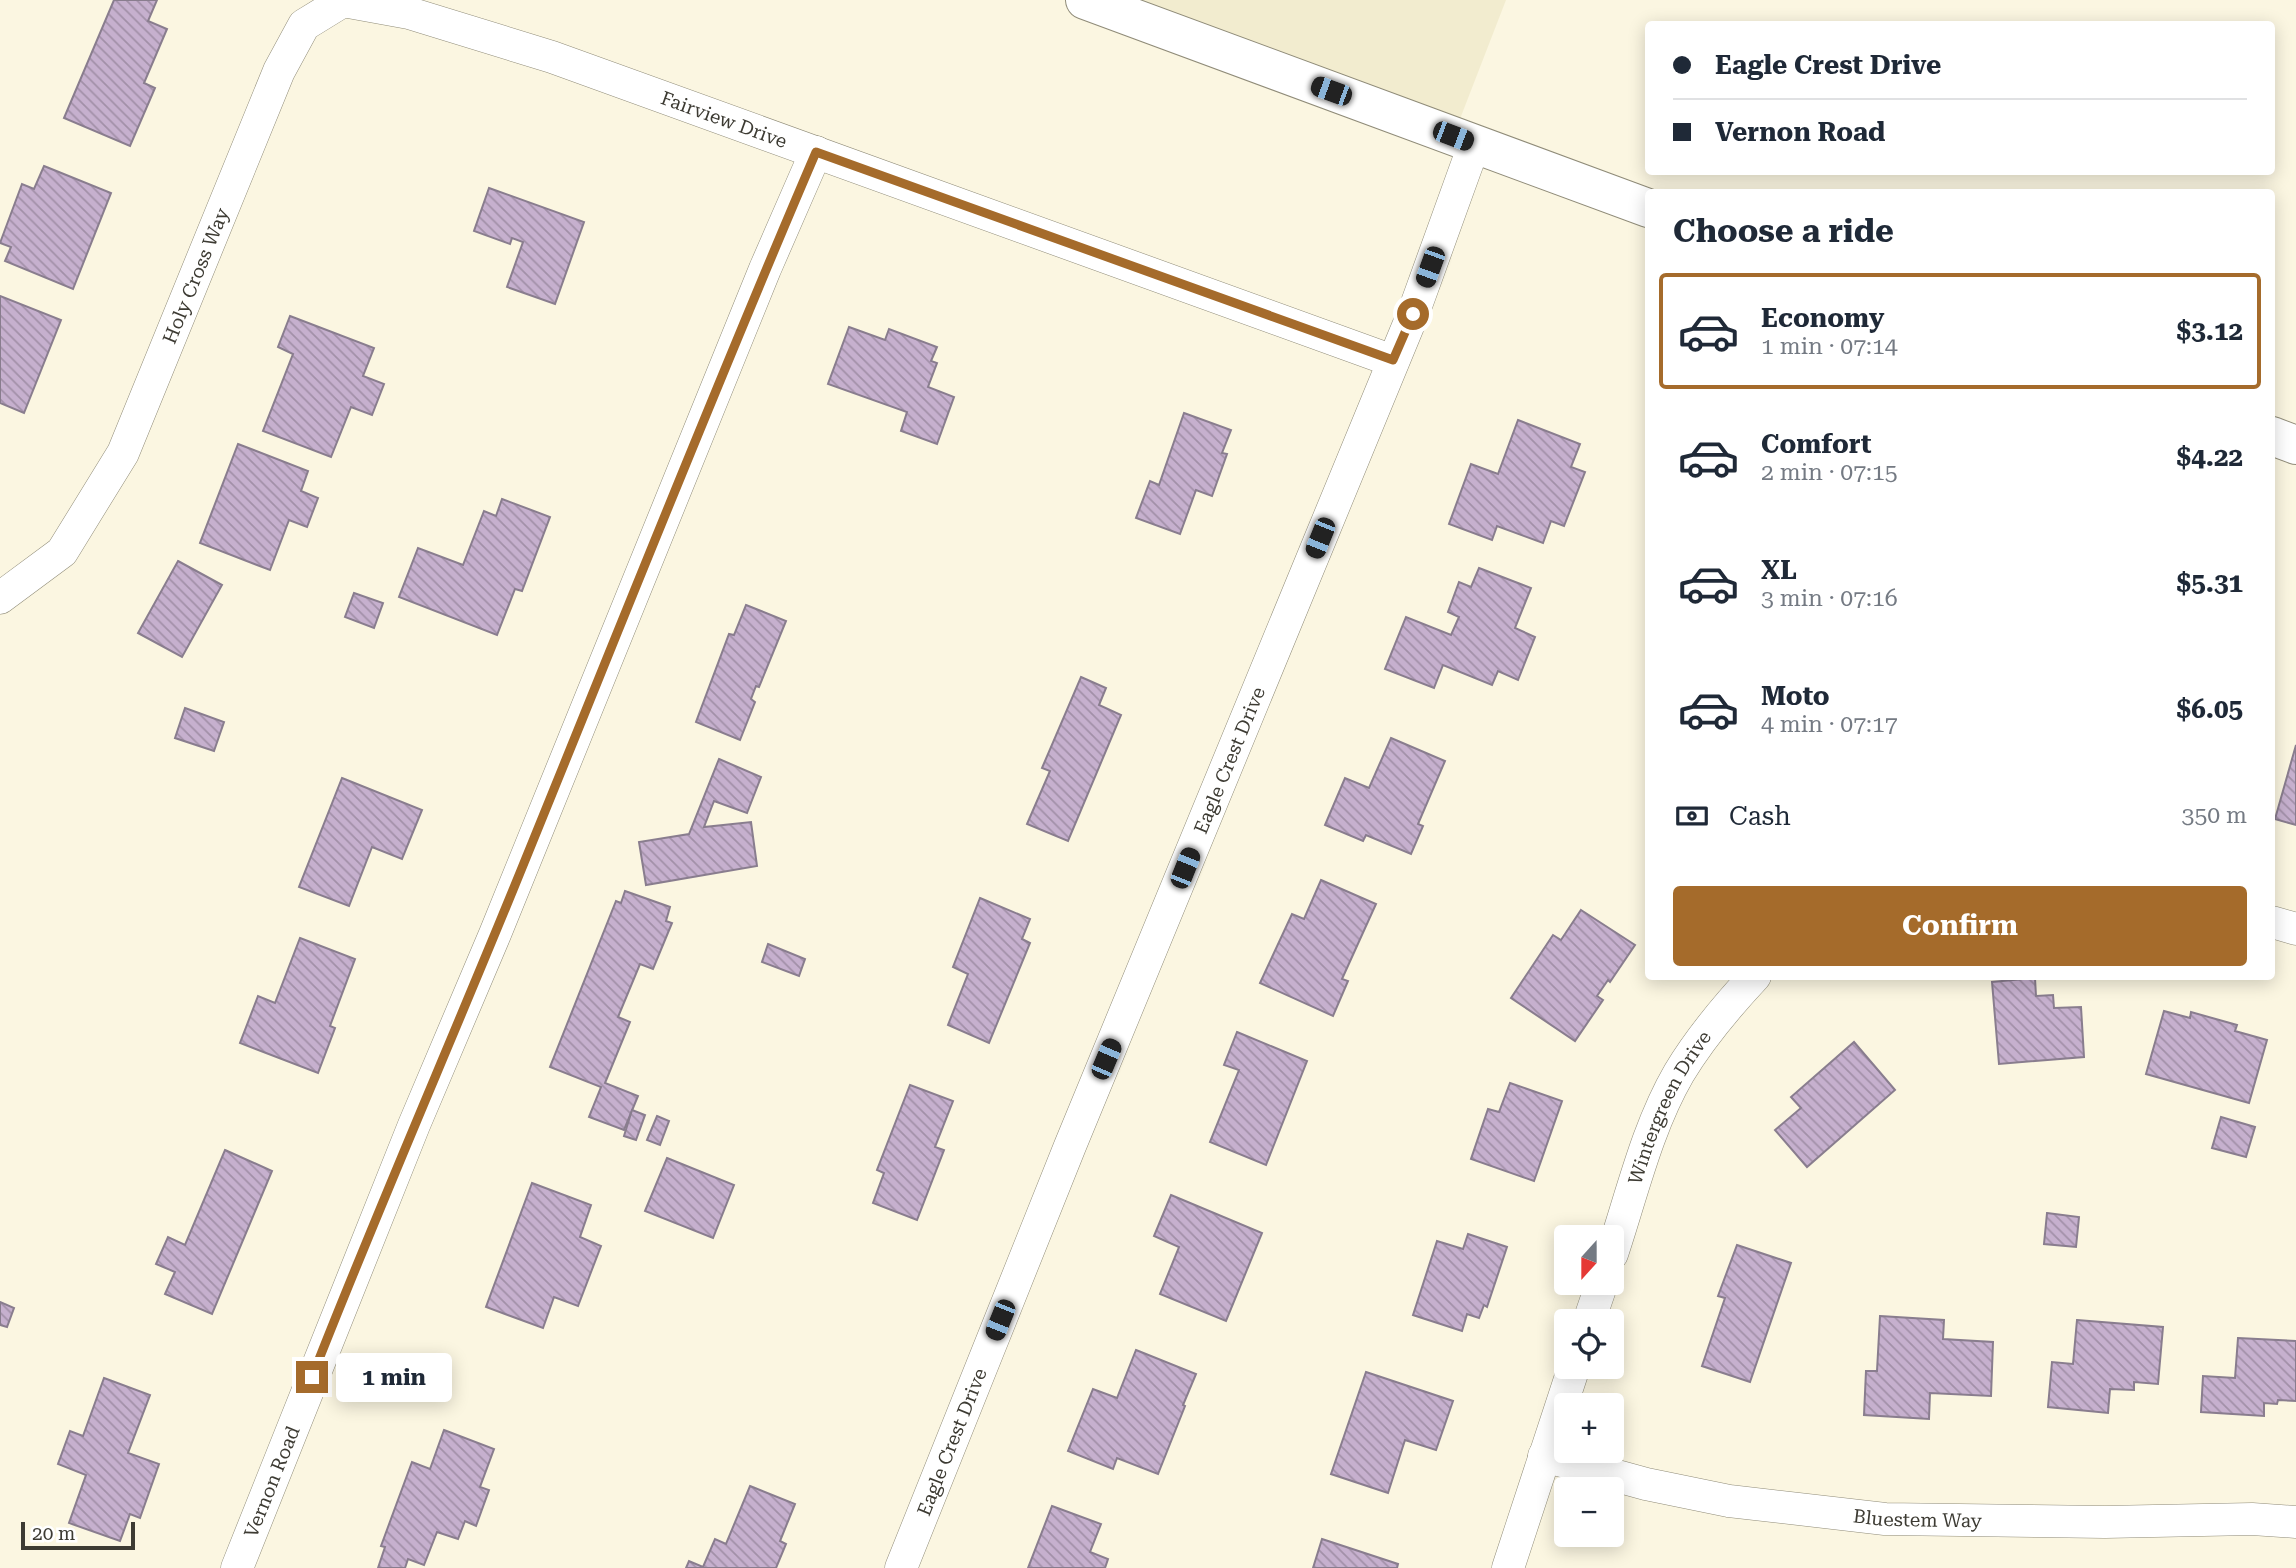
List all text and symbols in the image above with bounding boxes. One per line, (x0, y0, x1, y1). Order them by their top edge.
text: Eagle Crest Drive (1715, 50, 1941, 80)
car (1308, 74, 1355, 108)
street label: Fairview Drive (658, 86, 790, 153)
text: Vernon Road (1715, 117, 1885, 147)
car (1430, 119, 1477, 153)
street label: Holy Cross Way (157, 204, 234, 347)
text: Choose a ride (1673, 212, 1894, 250)
car (1413, 244, 1448, 290)
route start (1397, 298, 1429, 330)
icon: car (1677, 300, 1740, 363)
text: Economy (1761, 303, 1884, 333)
text: $3.12 (2177, 316, 2243, 346)
text: 1 min · 07:14 (1761, 333, 1898, 360)
icon: car (1677, 426, 1740, 489)
text: Comfort (1761, 429, 1871, 459)
text: $4.22 (2177, 442, 2243, 472)
text: 2 min · 07:15 (1761, 459, 1898, 486)
car (1303, 515, 1338, 561)
icon: car (1677, 552, 1740, 615)
text: XL (1761, 555, 1797, 585)
text: $5.31 (2177, 568, 2243, 598)
text: 3 min · 07:16 (1761, 585, 1898, 612)
icon: car (1677, 678, 1740, 741)
text: Moto (1761, 681, 1830, 711)
street label: Eagle Crest Drive (1189, 683, 1270, 837)
text: $6.05 (2177, 694, 2243, 724)
text: 4 min · 07:17 (1761, 711, 1898, 738)
icon: cash (1673, 797, 1711, 835)
text: Cash (1729, 801, 1791, 831)
text: 350 m (2182, 802, 2247, 829)
car (1168, 845, 1203, 891)
button: Confirm (1673, 886, 2247, 966)
street label: Wintergreen Drive (1623, 1026, 1716, 1187)
car (1089, 1036, 1124, 1082)
north arrow (1554, 1225, 1624, 1295)
map controls (1554, 1225, 1624, 1547)
car (983, 1297, 1018, 1343)
button: locate (1554, 1309, 1624, 1379)
callout: 1 min (336, 1352, 452, 1402)
route end (296, 1361, 328, 1393)
text: 1 min (362, 1364, 426, 1391)
street label: Eagle Crest Drive (912, 1365, 991, 1519)
button: + (1554, 1393, 1624, 1463)
street label: Vernon Road (239, 1422, 304, 1541)
button: − (1554, 1477, 1624, 1547)
street label: Bluestem Way (1852, 1504, 1983, 1532)
scale bar (21, 1519, 135, 1551)
text: 20 m (32, 1522, 75, 1545)

